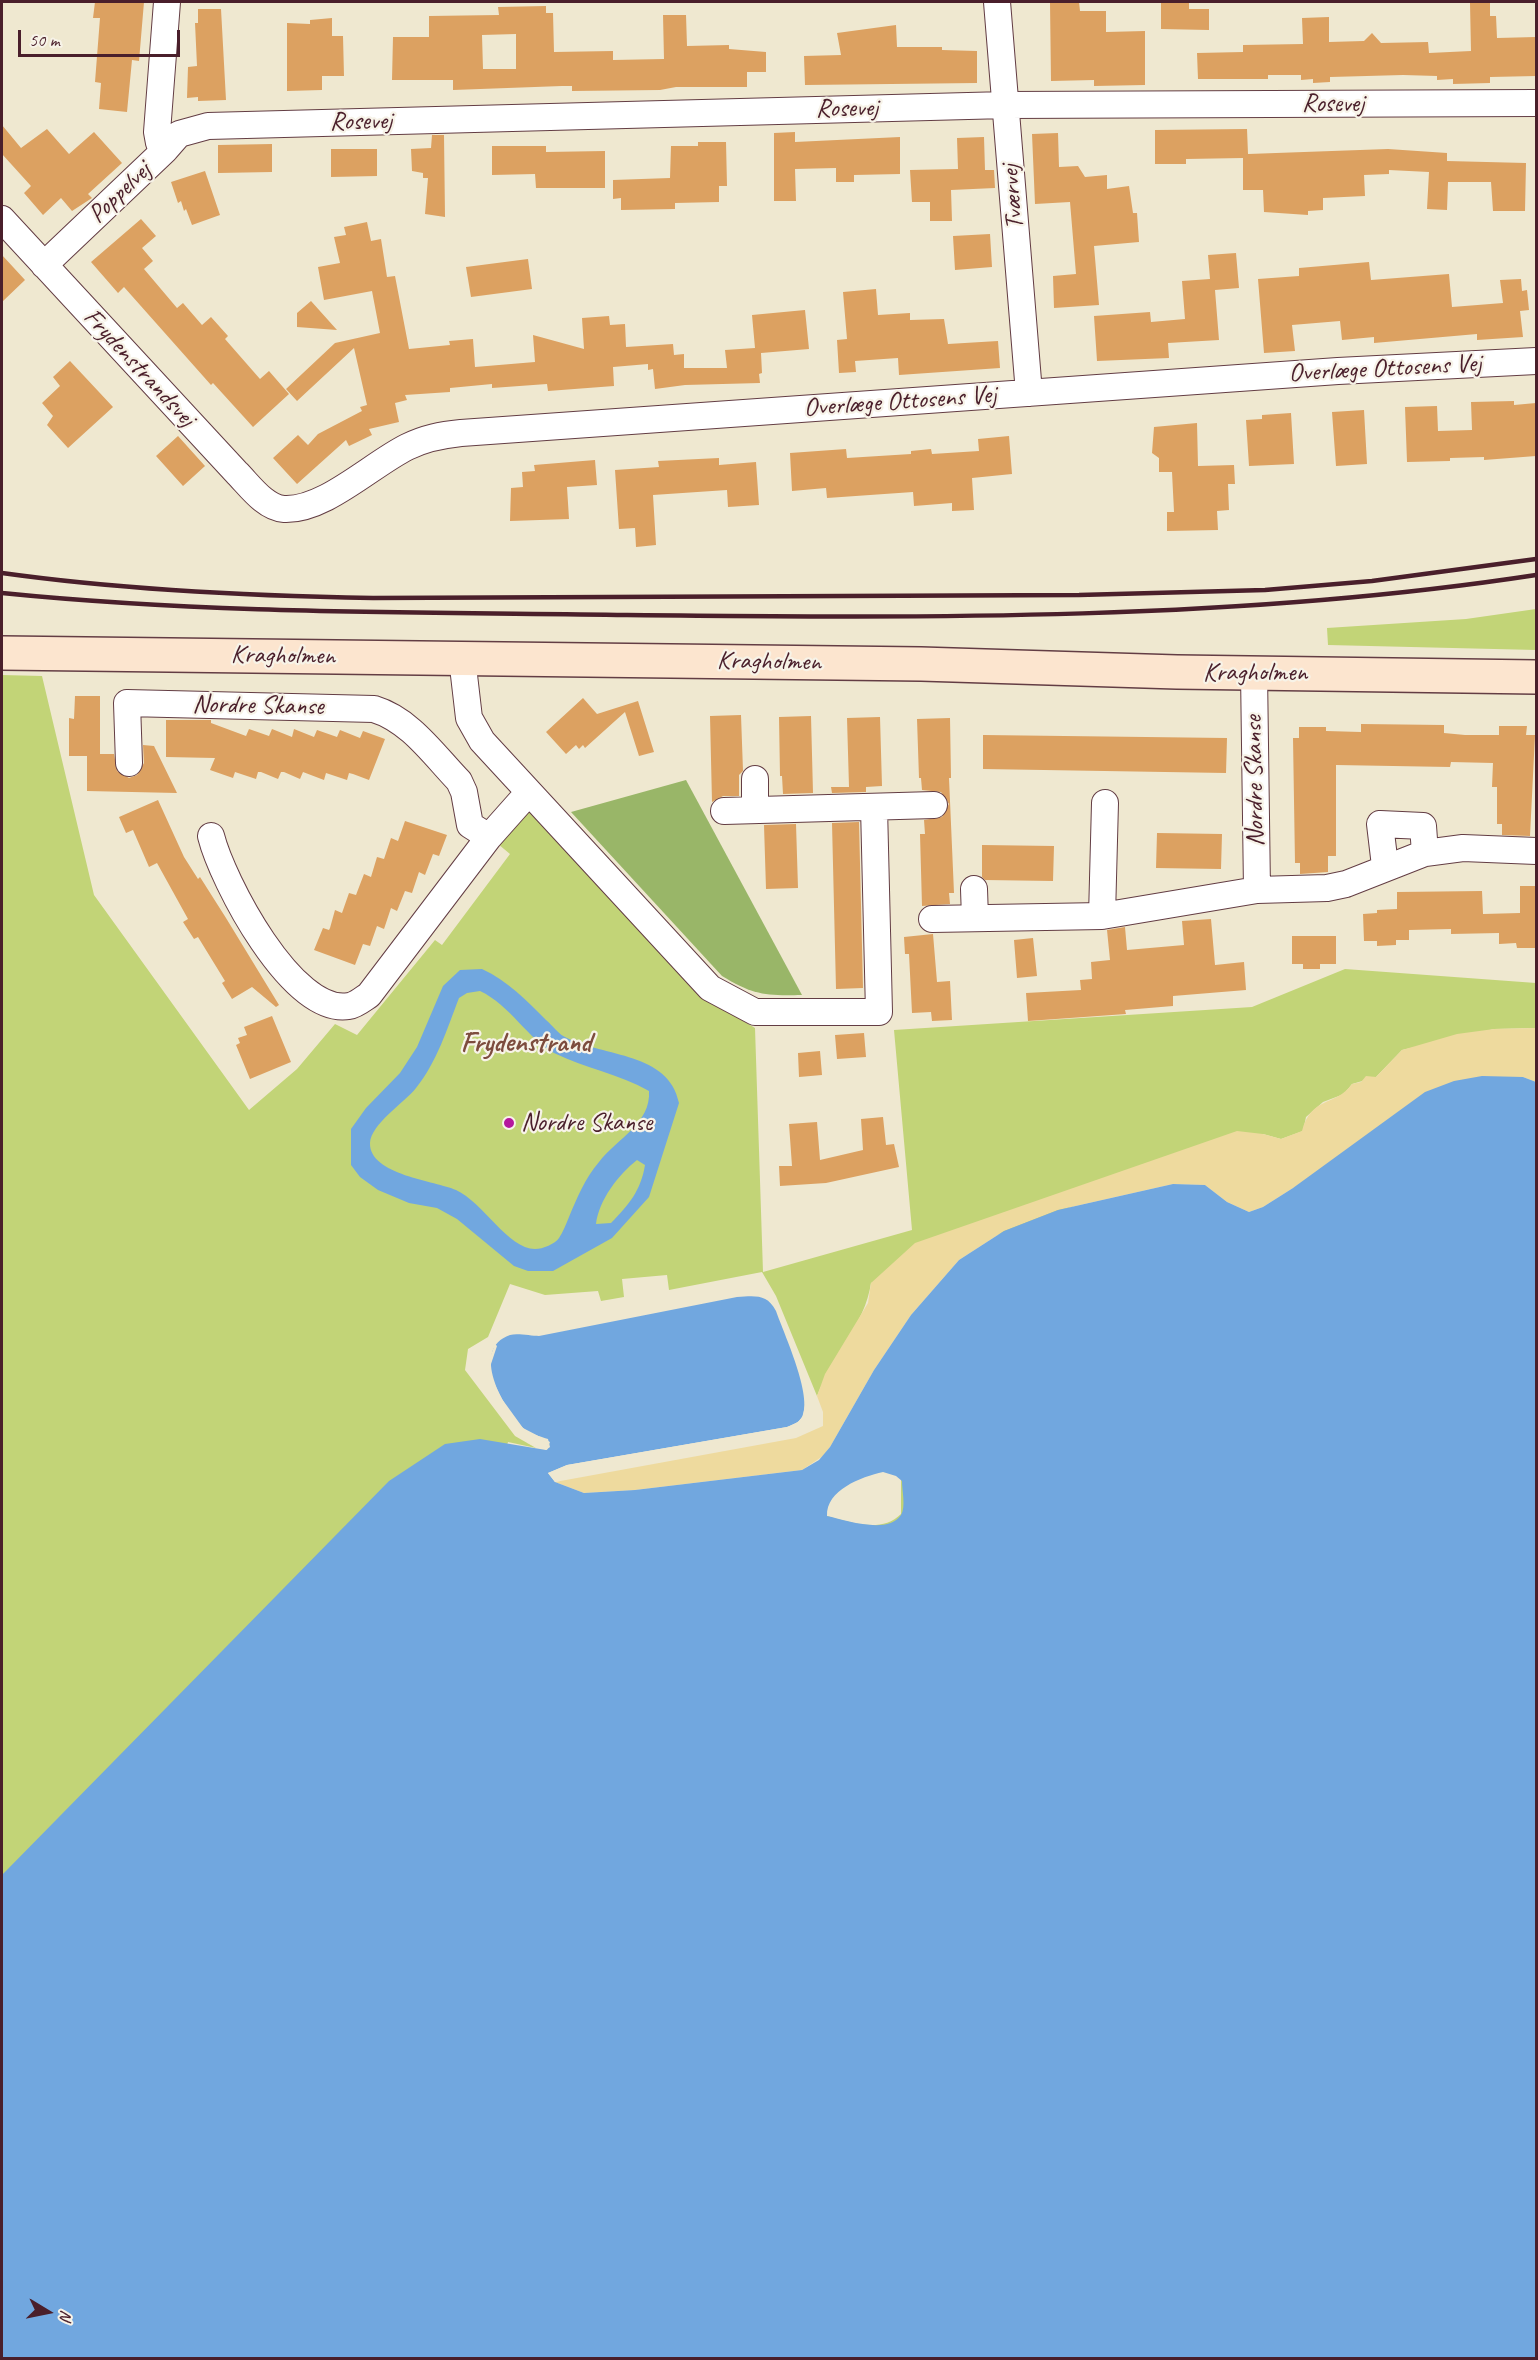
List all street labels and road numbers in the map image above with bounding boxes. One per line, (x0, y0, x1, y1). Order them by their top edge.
street label: Rosevej (1302, 88, 1364, 120)
street label: Rosevej (815, 93, 879, 125)
street label: Rosevej (329, 106, 393, 138)
street label: Poppelvej (82, 156, 158, 230)
street label: Tværvej (995, 163, 1031, 231)
street label: Frydenstrandsvej (76, 302, 202, 434)
street label: Overlæge Ottosens Vej (1288, 348, 1482, 390)
street label: Overlæge Ottosens Vej (803, 380, 997, 424)
street label: Kragholmen (231, 639, 335, 673)
street label: Kragholmen (717, 645, 821, 679)
street label: Kragholmen (1203, 657, 1307, 689)
street label: Nordre Skanse (192, 689, 324, 723)
street label: Nordre Skanse (1238, 715, 1272, 847)

